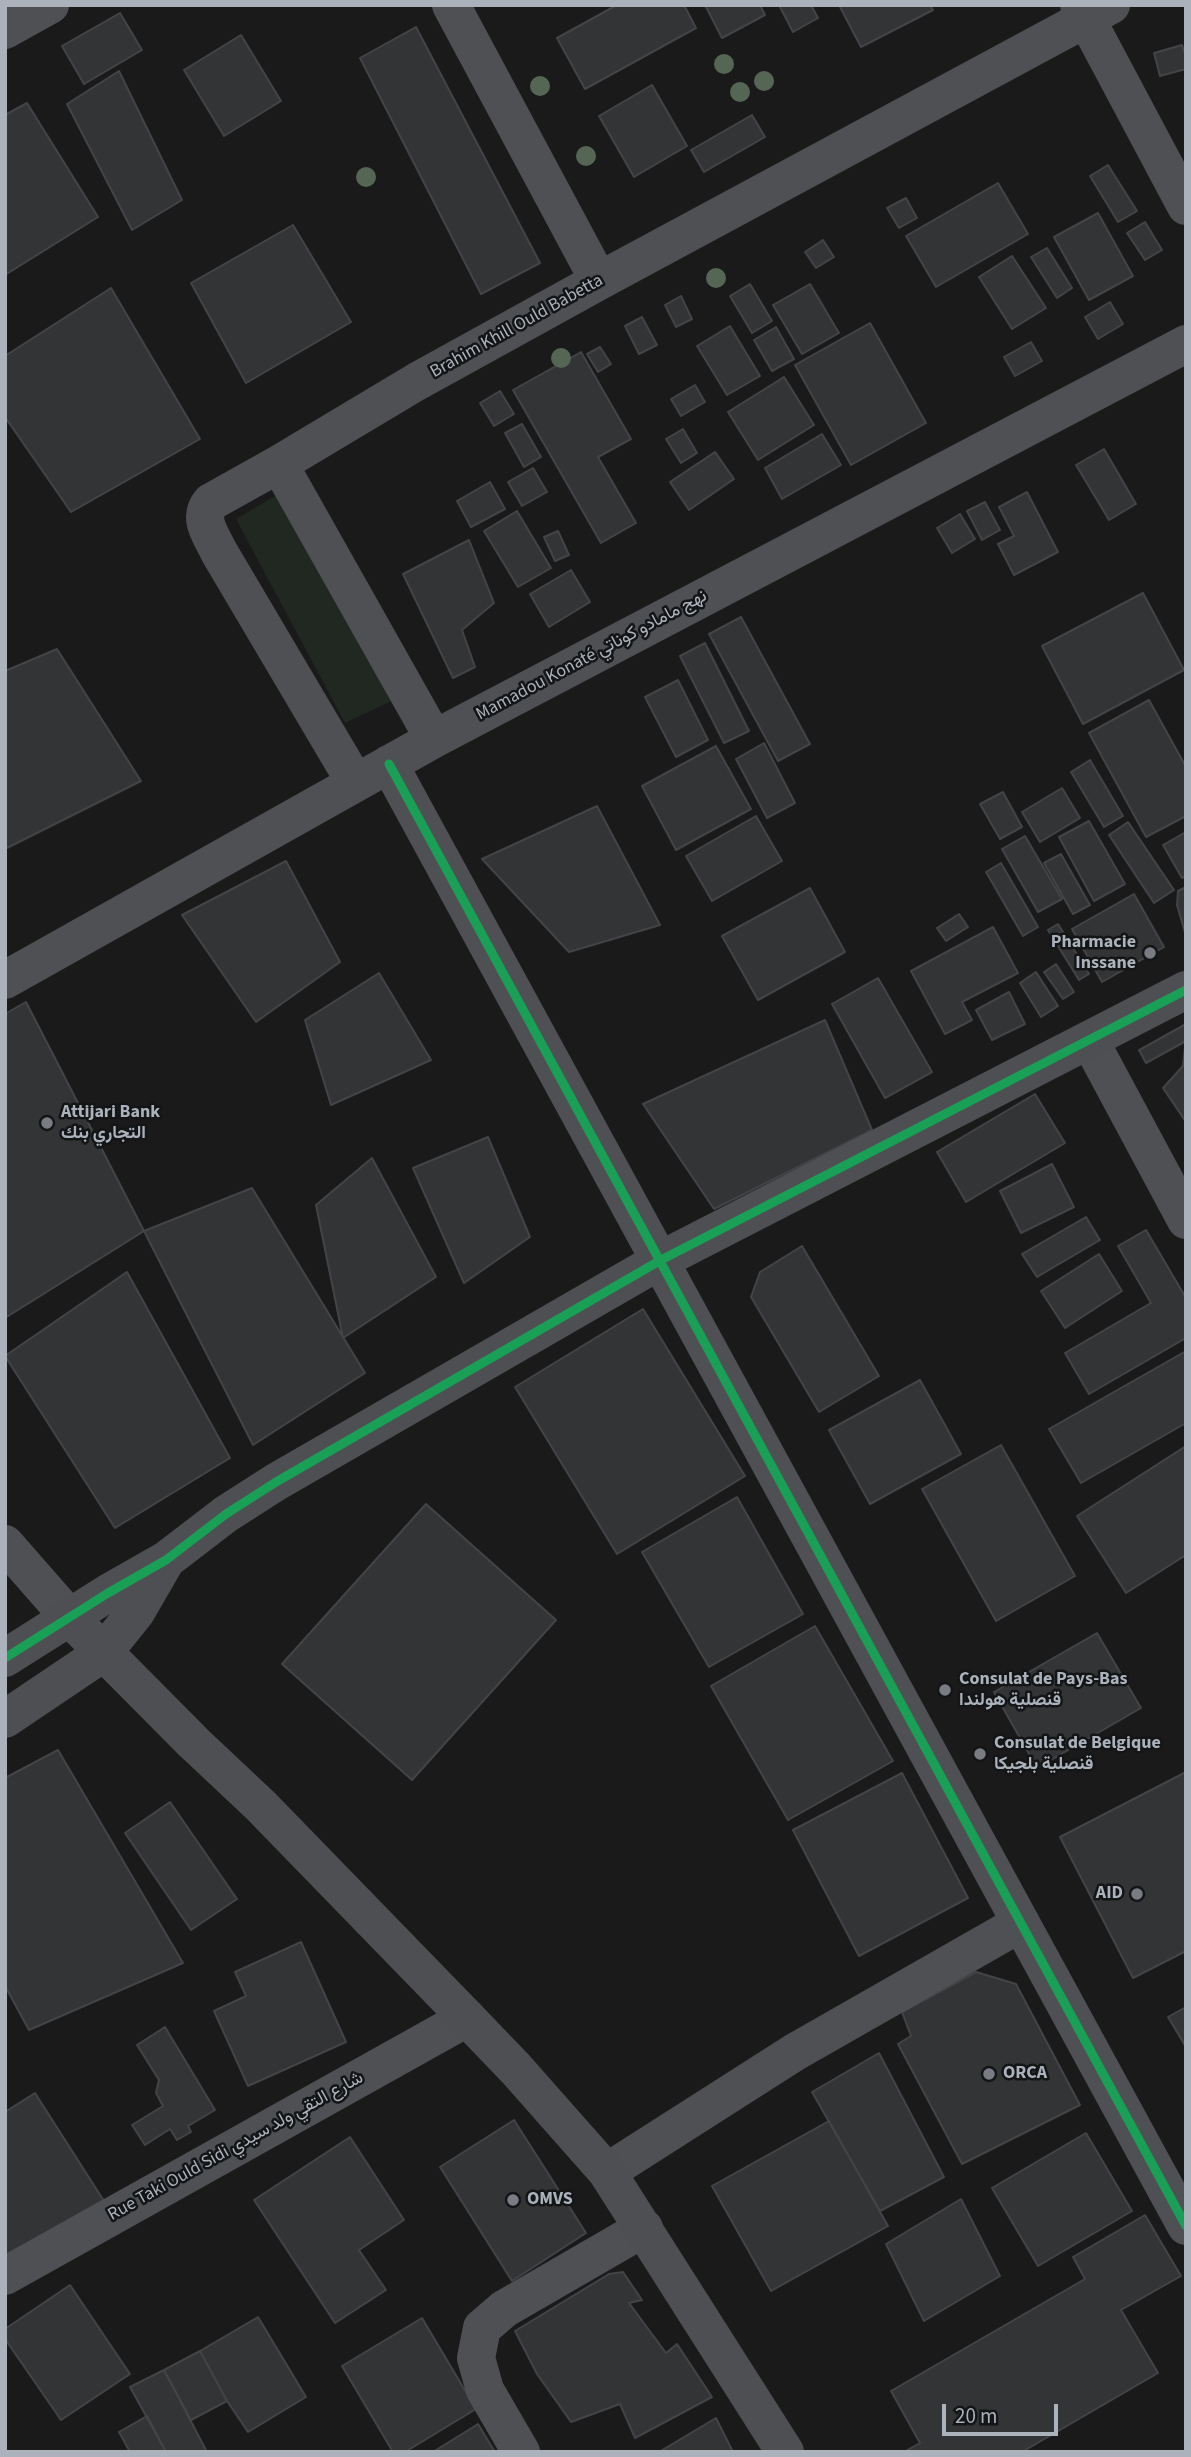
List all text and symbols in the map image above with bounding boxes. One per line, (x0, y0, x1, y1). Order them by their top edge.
street label: Brahim Khill Ould Babetta (427, 270, 607, 384)
street label: Mamadou Konaté نهج مامادو كوناتي (473, 586, 711, 726)
place label: Pharmacie Inssane (1051, 932, 1136, 974)
marker: Pharmacie Inssane (1142, 945, 1158, 961)
place label: Attijari Bank التجاري بنك (61, 1102, 160, 1144)
marker: Attijari Bank التجاري بنك (39, 1115, 55, 1131)
place label: Consulat de Pays-Bas قنصلية هولندا (959, 1669, 1127, 1712)
marker: Consulat de Pays-Bas قنصلية هولندا (937, 1682, 953, 1698)
place label: Consulat de Belgique قنصلية بلجيكا (994, 1733, 1161, 1776)
marker: Consulat de Belgique قنصلية بلجيكا (972, 1746, 988, 1762)
place label: AID (1096, 1883, 1123, 1905)
marker: AID (1129, 1886, 1145, 1902)
place label: ORCA (1003, 2063, 1047, 2085)
marker: ORCA (981, 2066, 997, 2082)
street label: Rue Taki Ould Sidi شارع التقي ولد سيدي (105, 2068, 367, 2226)
place label: OMVS (527, 2189, 573, 2211)
marker: OMVS (505, 2192, 521, 2208)
scale bar (946, 2390, 1062, 2434)
text: 20 m (955, 2401, 997, 2431)

